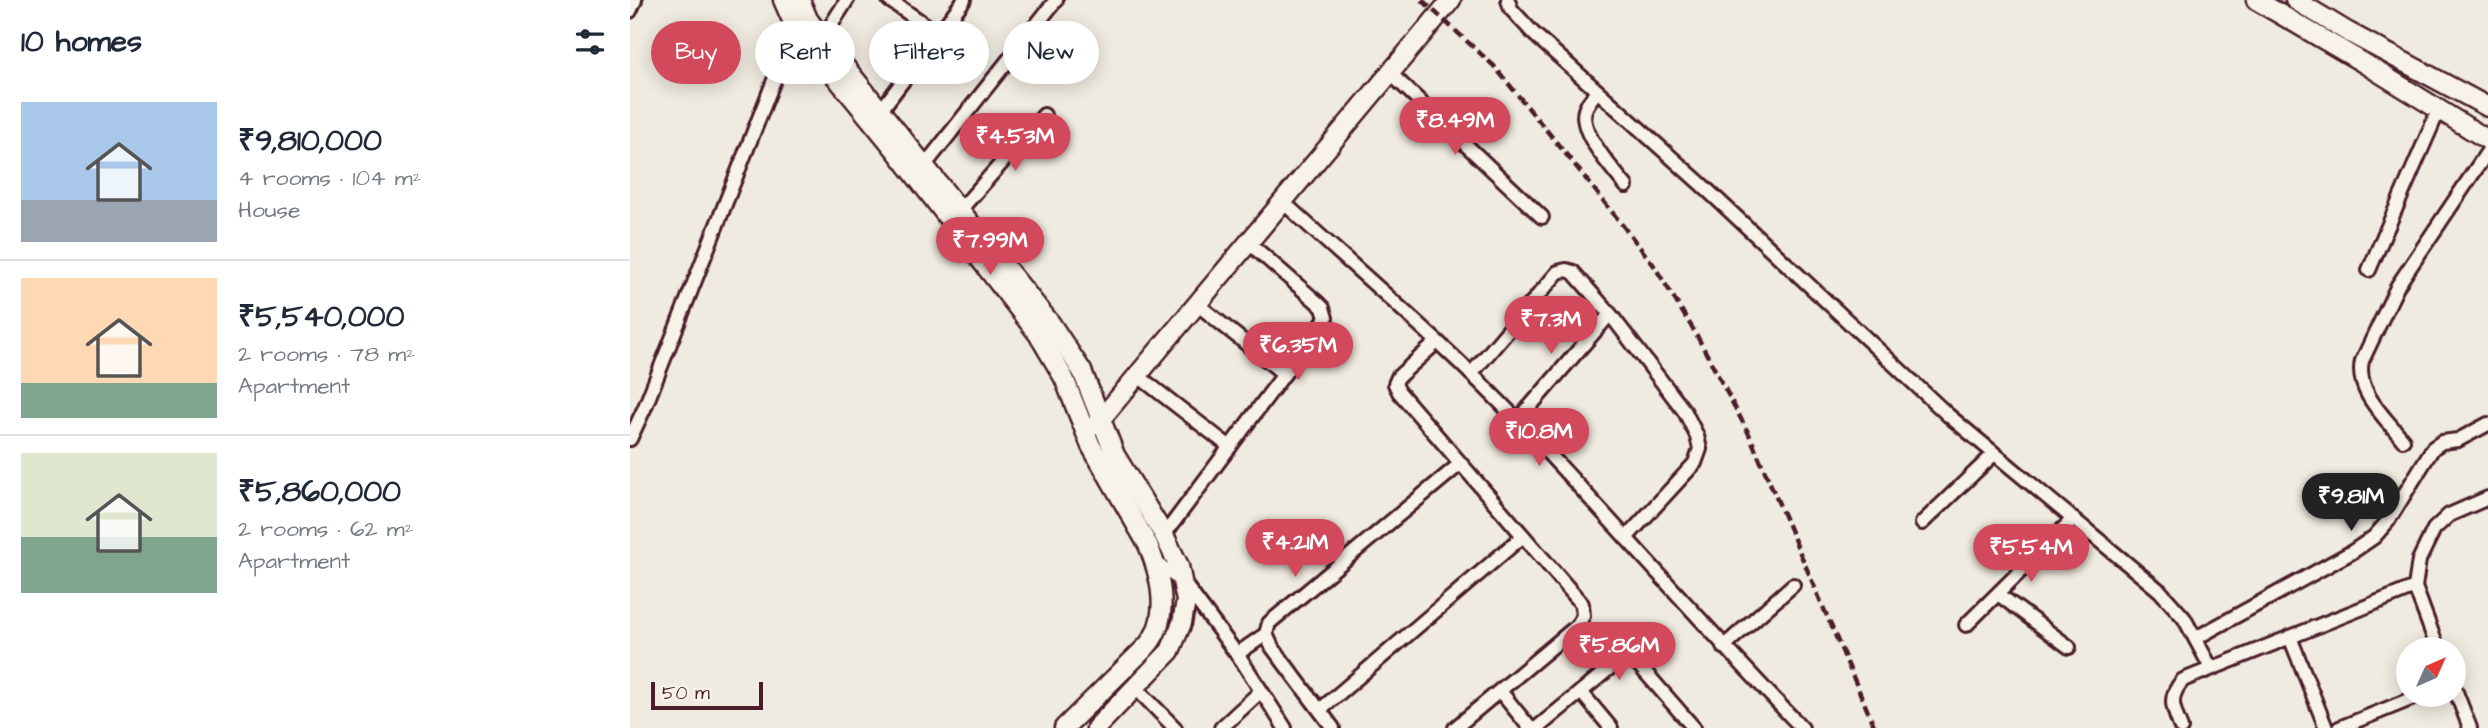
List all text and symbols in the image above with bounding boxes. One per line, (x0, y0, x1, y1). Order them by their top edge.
text: 10 homes (21, 21, 142, 63)
chip: Buy (651, 21, 741, 84)
chip: Rent (755, 21, 855, 84)
chip: Filters (869, 21, 989, 84)
chip: New (1003, 21, 1099, 84)
icon: filters (571, 23, 609, 61)
pin: ₹8.49M (1398, 97, 1512, 157)
text: ₹8.49M (1415, 104, 1495, 136)
pin: ₹4.53M (958, 114, 1072, 173)
text: ₹9,810,000 (238, 120, 382, 162)
text: ₹4.53M (975, 120, 1055, 152)
icon: home (77, 130, 161, 214)
text: 4 rooms · 104 m² (238, 162, 421, 194)
text: House (238, 194, 301, 226)
pin: ₹7.99M (933, 218, 1047, 277)
text: ₹7.99M (952, 224, 1028, 256)
text: ₹5,540,000 (238, 296, 404, 338)
pin: ₹7.3M (1502, 296, 1600, 356)
text: ₹7.3M (1520, 303, 1582, 335)
icon: home (77, 306, 161, 390)
pin: ₹6.35M (1241, 322, 1355, 382)
text: ₹6.35M (1259, 329, 1337, 361)
text: 2 rooms · 78 m² (238, 338, 415, 370)
text: Apartment (238, 370, 350, 402)
pin: ₹10.8M (1482, 408, 1596, 468)
text: ₹10.8M (1505, 415, 1573, 447)
text: ₹5,860,000 (238, 471, 401, 513)
pin: ₹9.81M (2294, 474, 2408, 533)
text: ₹9.81M (2318, 480, 2384, 512)
icon: home (77, 481, 161, 565)
text: 2 rooms · 62 m² (238, 513, 413, 545)
pin: ₹4.21M (1238, 520, 1352, 579)
pin: ₹5.54M (1974, 524, 2088, 584)
text: ₹4.21M (1261, 526, 1329, 558)
text: ₹5.54M (1989, 531, 2073, 563)
text: Apartment (238, 545, 350, 577)
pin: ₹5.86M (1562, 622, 1676, 682)
text: ₹5.86M (1578, 629, 1660, 661)
north arrow (2396, 637, 2466, 707)
map controls (2396, 637, 2466, 707)
scale bar (651, 679, 763, 711)
text: 50 m (662, 680, 710, 707)

